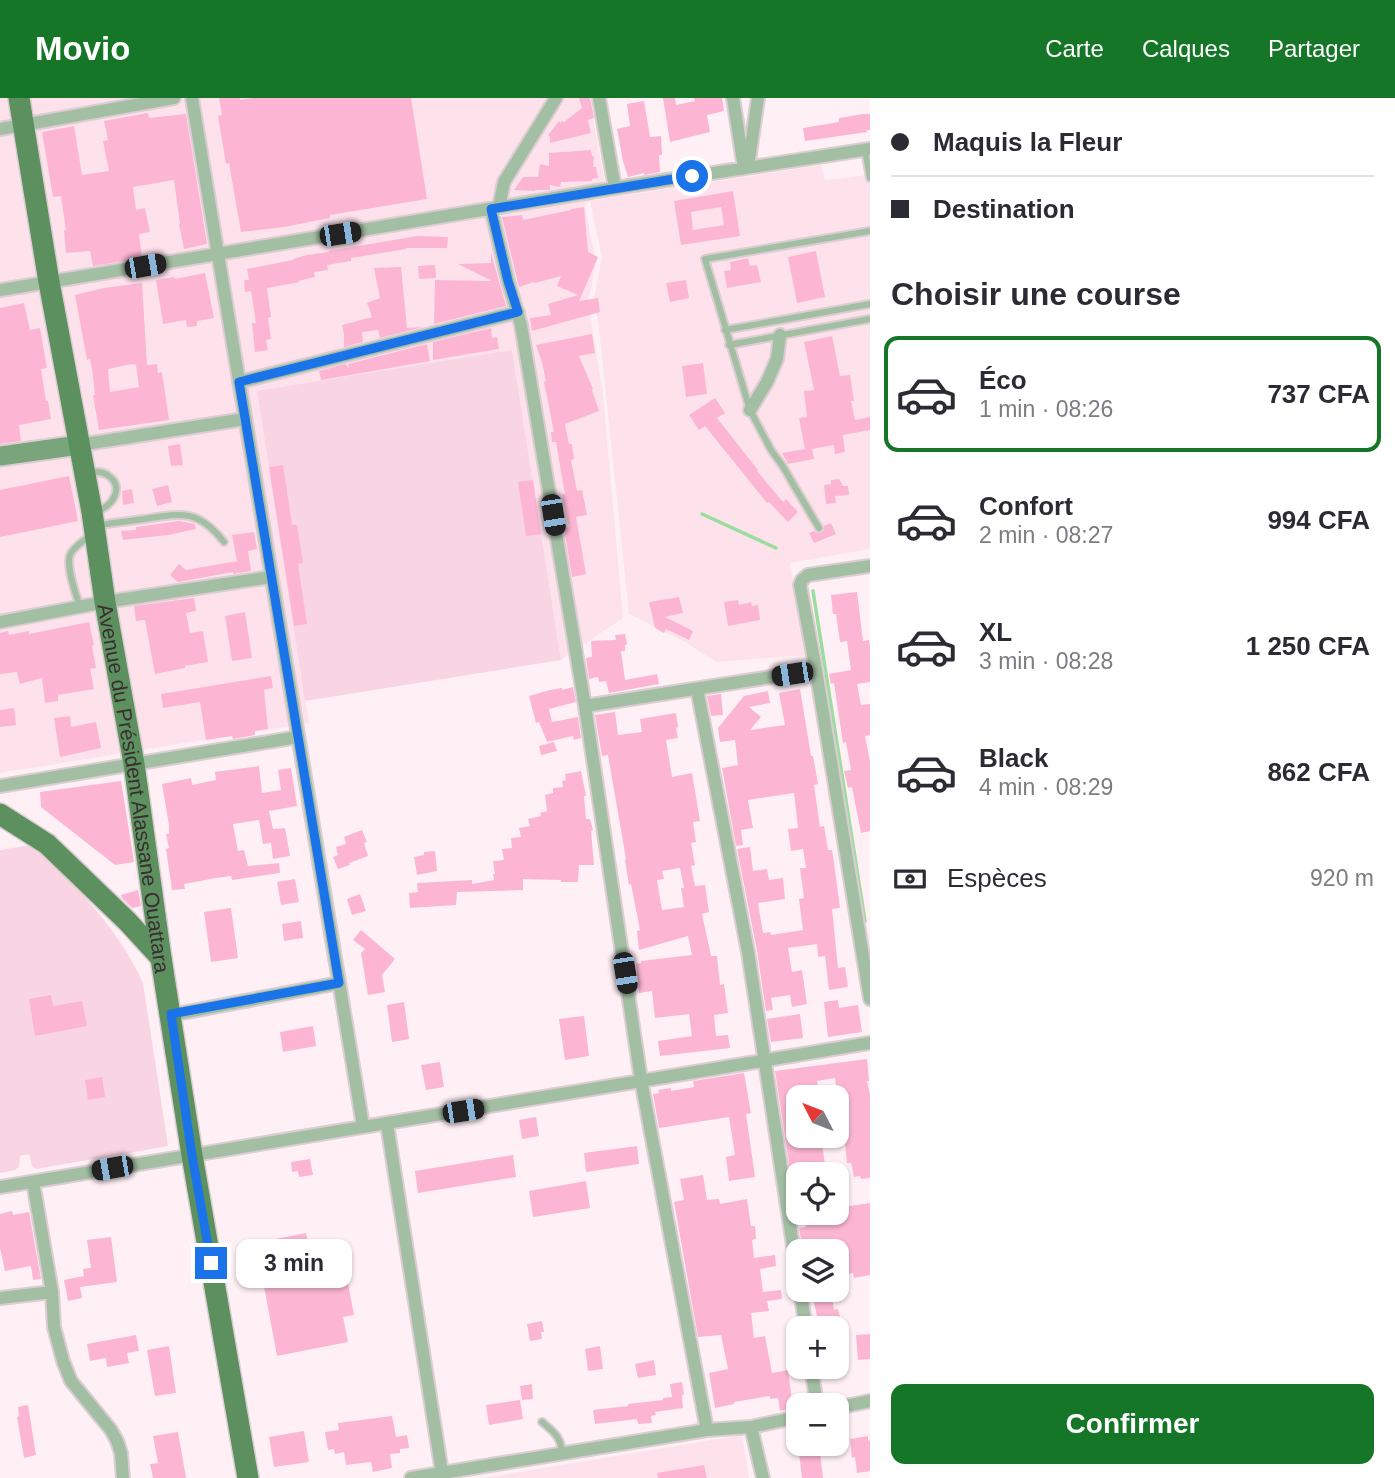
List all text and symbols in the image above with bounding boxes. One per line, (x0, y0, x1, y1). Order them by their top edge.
text: Movio (35, 30, 130, 67)
text: Carte (1045, 35, 1104, 62)
text: Calques (1142, 35, 1230, 62)
text: Partager (1268, 35, 1360, 62)
text: Maquis la Fleur (933, 127, 1122, 157)
route start (676, 160, 708, 192)
text: Destination (933, 194, 1075, 224)
car (318, 220, 363, 248)
car (123, 252, 168, 280)
text: Choisir une course (891, 276, 1181, 312)
icon: car (895, 363, 958, 426)
text: Éco (979, 365, 1027, 395)
text: 737 CFA (1267, 379, 1370, 409)
text: 1 min · 08:26 (979, 396, 1113, 422)
icon: car (895, 489, 958, 552)
text: Confort (979, 491, 1073, 521)
car (540, 493, 567, 537)
text: 994 CFA (1267, 505, 1370, 535)
text: 2 min · 08:27 (979, 522, 1113, 548)
street label: Avenue du Président Alassane Ouattara (94, 602, 175, 975)
icon: car (895, 615, 958, 678)
text: XL (979, 617, 1012, 647)
text: 1 250 CFA (1246, 631, 1370, 661)
text: 3 min · 08:28 (979, 648, 1113, 674)
car (770, 660, 815, 688)
icon: car (895, 741, 958, 804)
text: Black (979, 743, 1048, 773)
text: 862 CFA (1267, 757, 1370, 787)
text: 4 min · 08:29 (979, 774, 1113, 800)
icon: cash (891, 860, 929, 898)
text: Espèces (947, 863, 1047, 893)
text: 920 m (1310, 865, 1374, 891)
car (612, 951, 639, 995)
north arrow (786, 1085, 849, 1148)
map controls (786, 1085, 849, 1456)
car (441, 1097, 486, 1125)
car (90, 1154, 135, 1182)
button: locate (786, 1162, 849, 1225)
callout: 3 min (235, 1238, 351, 1288)
button: layers (786, 1239, 849, 1302)
route end (195, 1247, 227, 1279)
text: 3 min (264, 1250, 324, 1276)
button: + (786, 1316, 849, 1379)
button: Confirmer (891, 1384, 1374, 1464)
button: − (786, 1393, 849, 1456)

